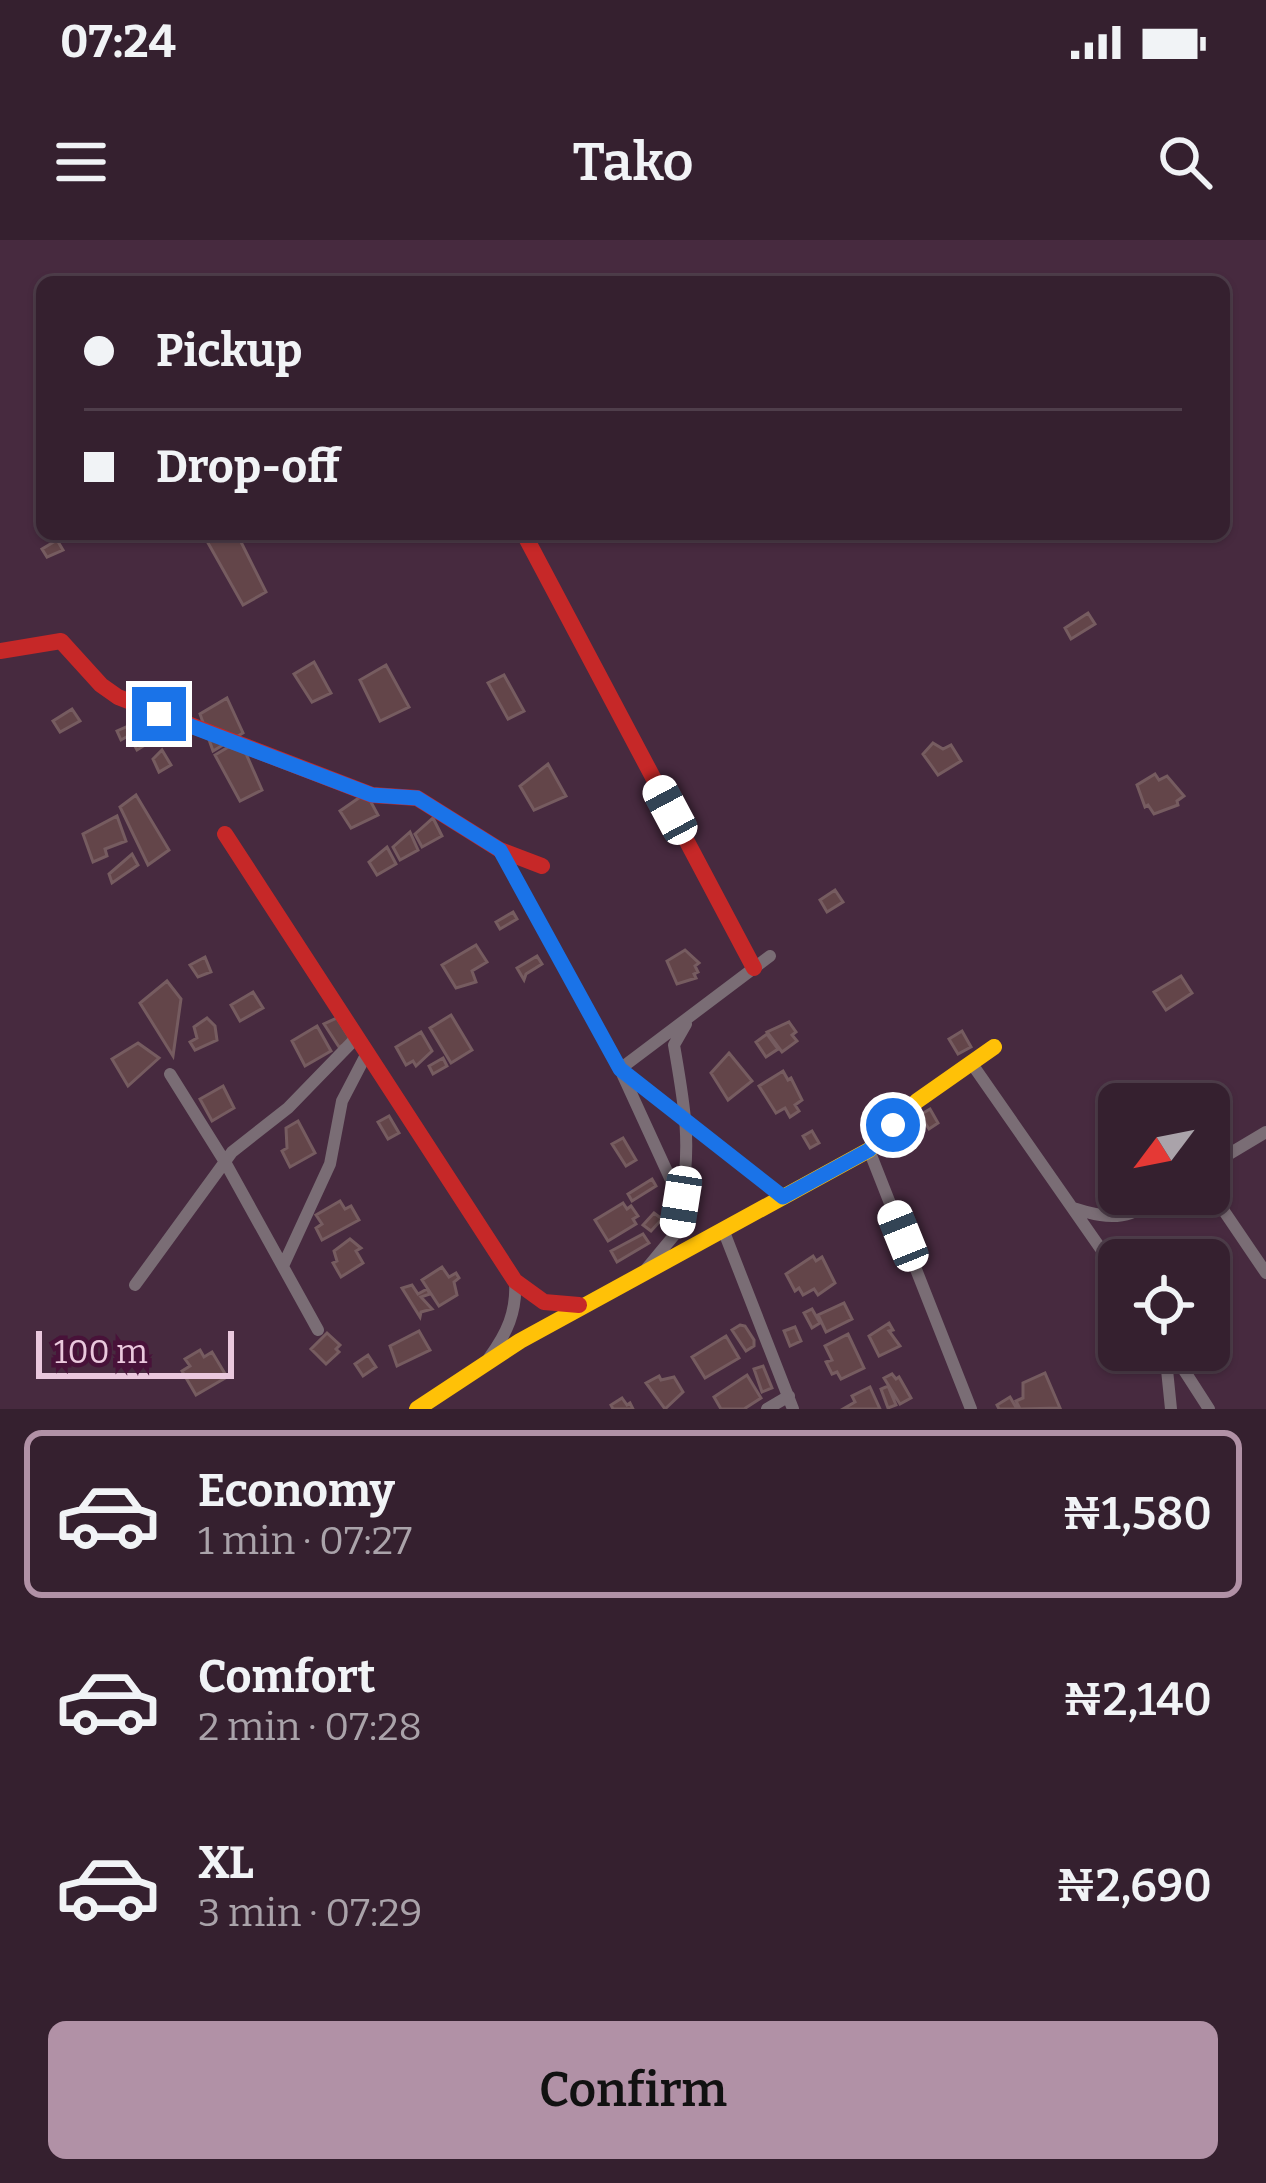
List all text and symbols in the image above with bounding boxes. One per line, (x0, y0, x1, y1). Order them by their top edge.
text: 07:24 (60, 15, 176, 69)
icon: menu (48, 129, 114, 195)
icon: search (1152, 129, 1218, 195)
text: Tako (572, 130, 694, 194)
text: Pickup (156, 324, 302, 378)
text: Drop-off (156, 440, 340, 494)
route end (132, 687, 186, 741)
car (637, 770, 703, 850)
north arrow (1098, 1083, 1230, 1215)
map controls (1098, 1083, 1230, 1371)
route start (866, 1098, 920, 1152)
car (658, 1164, 704, 1240)
car (873, 1196, 933, 1276)
button: locate (1098, 1239, 1230, 1371)
scale bar (36, 1325, 234, 1378)
text: 100 m (54, 1332, 148, 1372)
icon: car (54, 1460, 162, 1568)
text: Economy (198, 1464, 395, 1518)
text: ₦1,580 (1062, 1487, 1212, 1541)
text: 1 min · 07:27 (198, 1518, 412, 1564)
icon: car (54, 1646, 162, 1754)
text: Comfort (198, 1650, 376, 1704)
text: ₦2,140 (1062, 1673, 1212, 1727)
text: 2 min · 07:28 (198, 1704, 422, 1750)
icon: car (54, 1832, 162, 1940)
text: XL (198, 1836, 254, 1890)
text: ₦2,690 (1055, 1859, 1212, 1913)
text: 3 min · 07:29 (198, 1890, 422, 1936)
button: Confirm (48, 2021, 1218, 2159)

